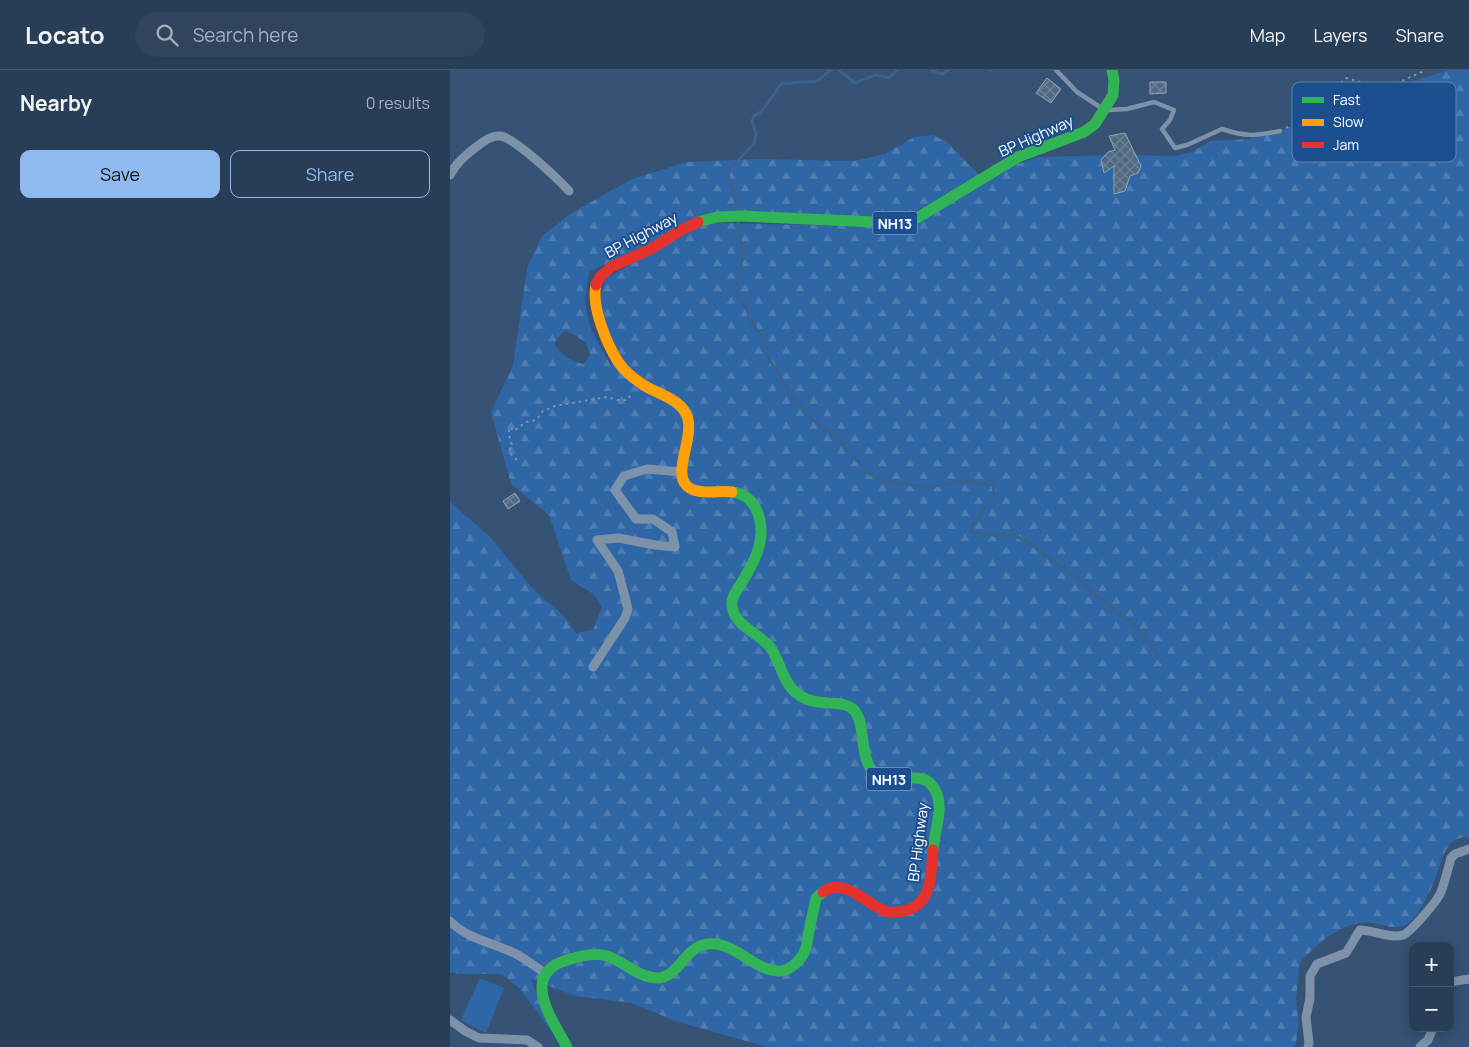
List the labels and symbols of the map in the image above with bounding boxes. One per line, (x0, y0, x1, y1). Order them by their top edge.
legend (1292, 82, 1456, 162)
text: Fast (1333, 90, 1361, 109)
street label: BP Highway (995, 110, 1077, 162)
text: Slow (1333, 112, 1364, 131)
text: Jam (1333, 135, 1359, 154)
street label: BP Highway (601, 207, 681, 263)
road number: NH13 (872, 212, 918, 234)
road number: NH13 (866, 768, 912, 791)
street label: BP Highway (903, 801, 933, 883)

